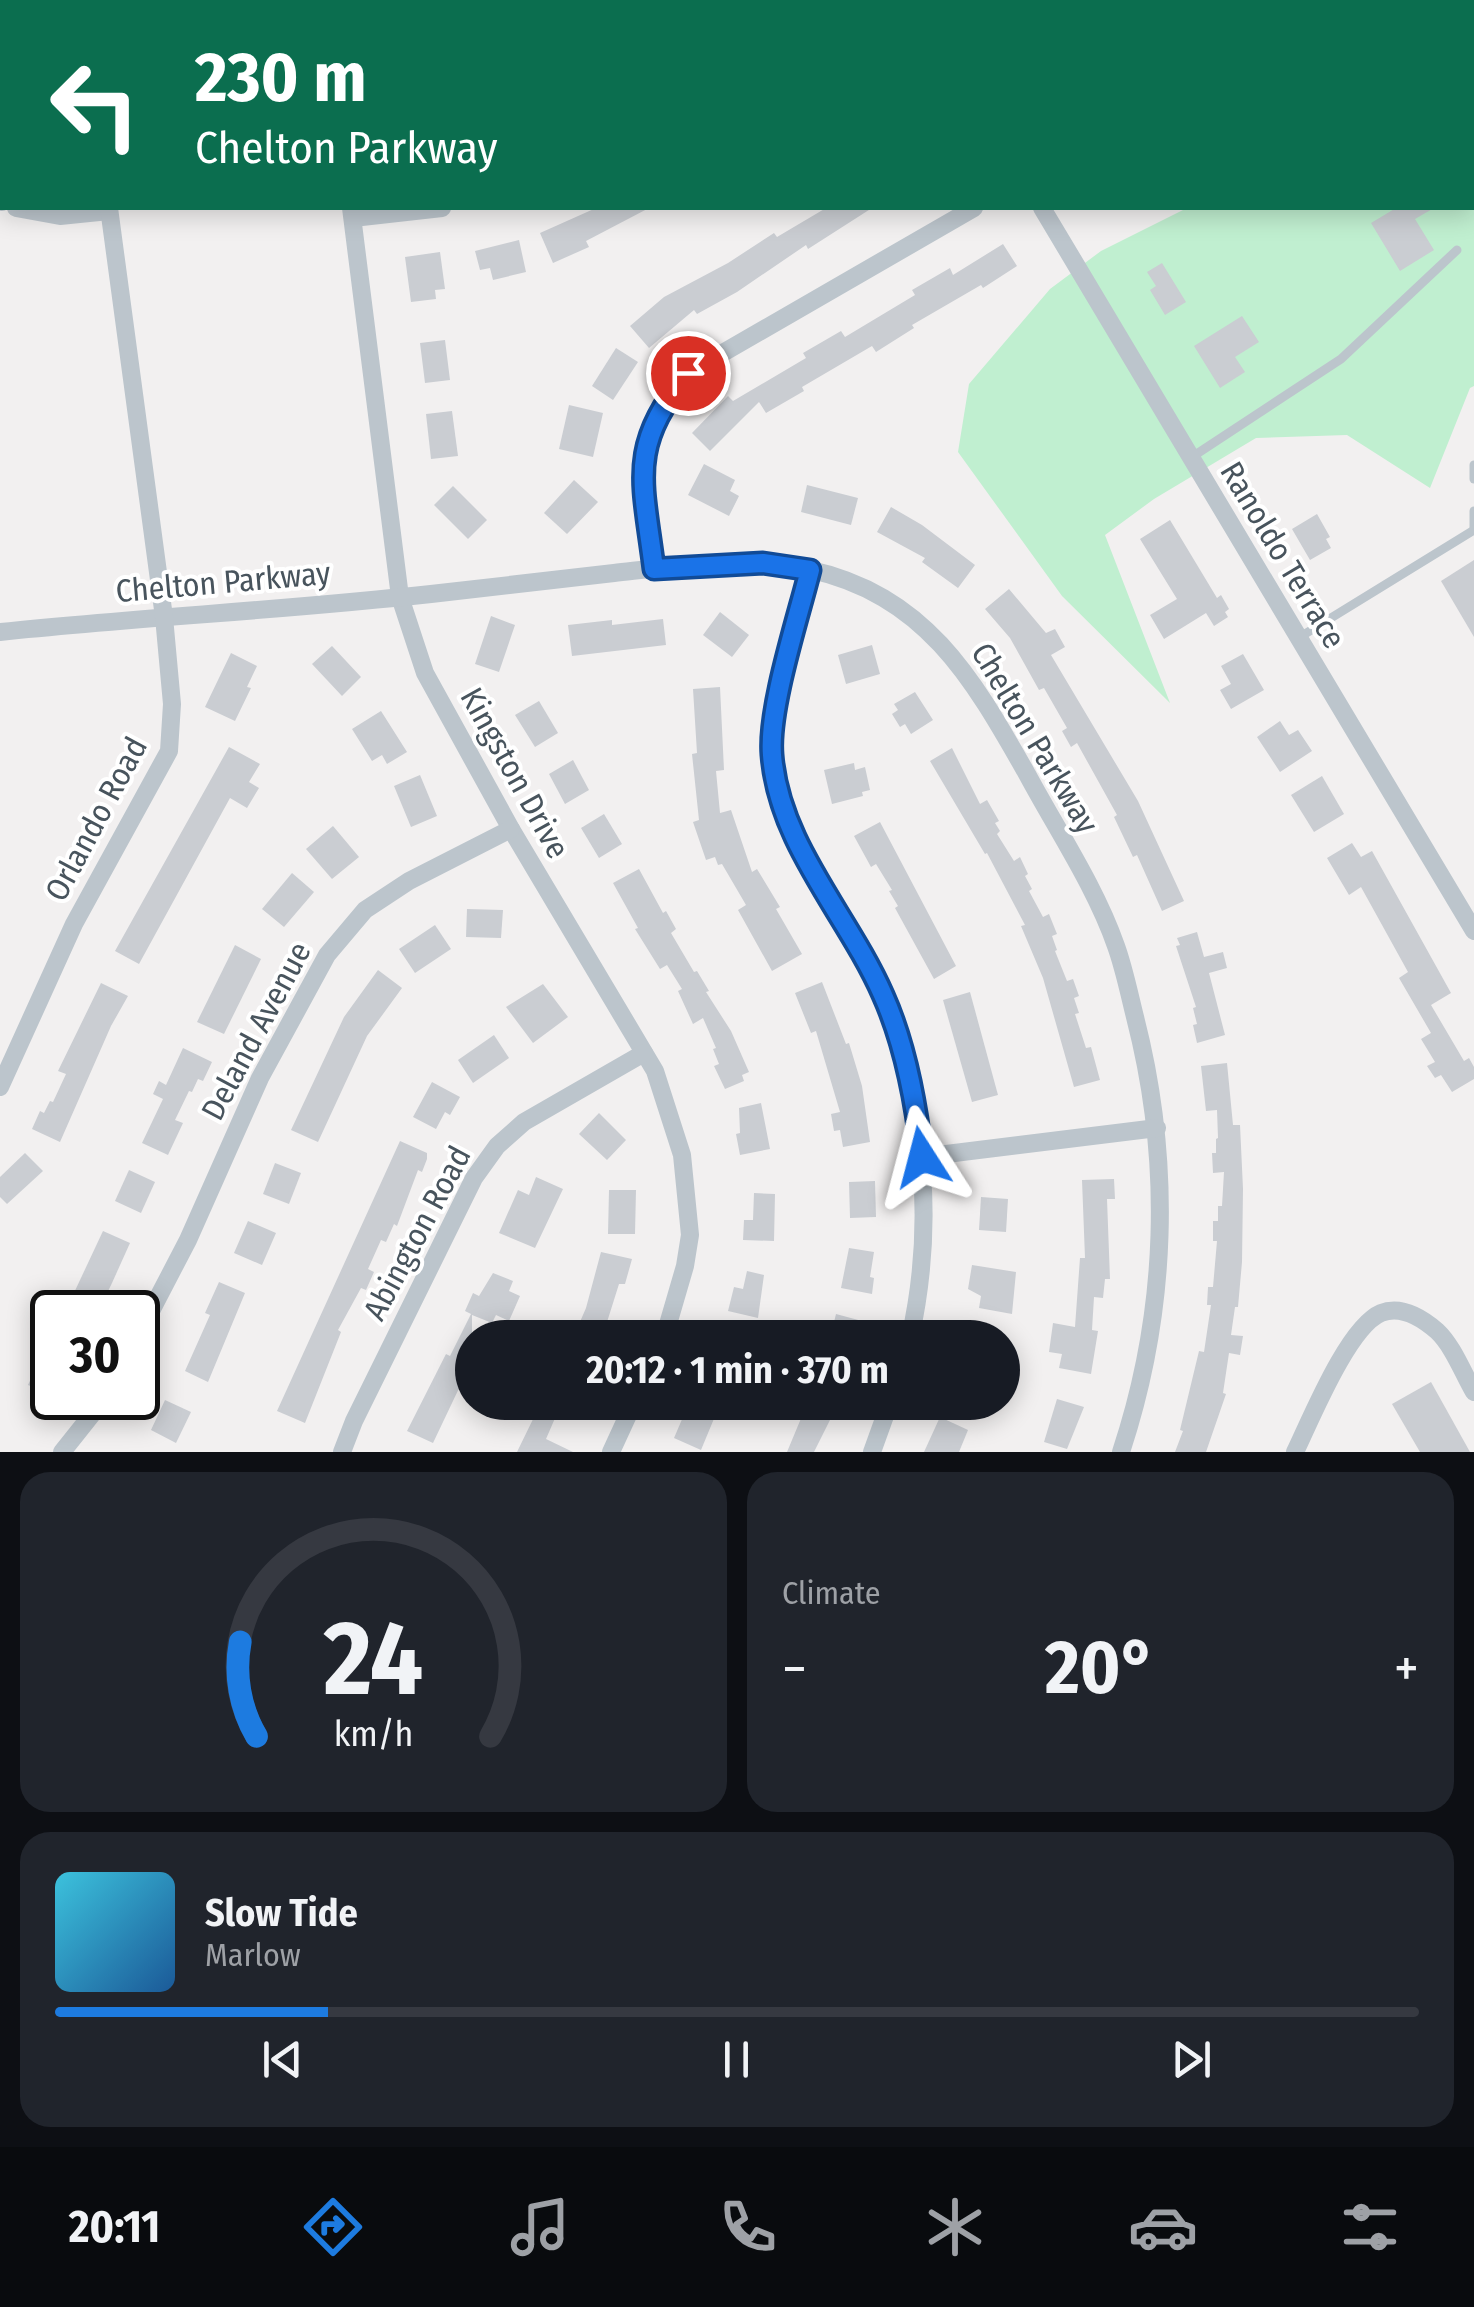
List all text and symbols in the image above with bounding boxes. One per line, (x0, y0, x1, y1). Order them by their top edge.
text: 230 m (195, 36, 367, 120)
icon: left (30, 40, 160, 170)
text: Chelton Parkway (195, 121, 498, 175)
pin (646, 331, 731, 416)
icon: arrive (661, 346, 716, 401)
street label: Ranoldo Terrace (1212, 455, 1354, 655)
street label: Chelton Parkway (114, 554, 333, 610)
street label: Chelton Parkway (963, 636, 1107, 841)
street label: Kingston Drive (452, 681, 578, 865)
street label: Orlando Road (37, 731, 155, 907)
street label: Deland Avenue (193, 936, 319, 1126)
position arrow (870, 1105, 974, 1209)
street label: Abington Road (355, 1140, 479, 1326)
speed limit sign: 30 (30, 1290, 160, 1420)
text: 20:12 · 1 min · 370 m (586, 1347, 889, 1393)
text: Climate (782, 1574, 881, 1612)
text: 24 (323, 1597, 423, 1722)
text: 20° (1045, 1623, 1156, 1713)
text: − (782, 1636, 807, 1702)
text: + (1394, 1636, 1419, 1702)
text: km/h (334, 1713, 413, 1755)
text: Slow Tide (205, 1890, 358, 1936)
text: Marlow (205, 1936, 301, 1974)
icon: previous (255, 2032, 310, 2087)
icon: pause (709, 2032, 764, 2087)
icon: next (1164, 2032, 1219, 2087)
icon: directions (298, 2192, 368, 2262)
icon: music (505, 2192, 575, 2262)
icon: phone (713, 2192, 783, 2262)
icon: climate (920, 2192, 990, 2262)
icon: car (1128, 2192, 1198, 2262)
icon: filters (1335, 2192, 1405, 2262)
text: 20:11 (69, 2200, 160, 2254)

